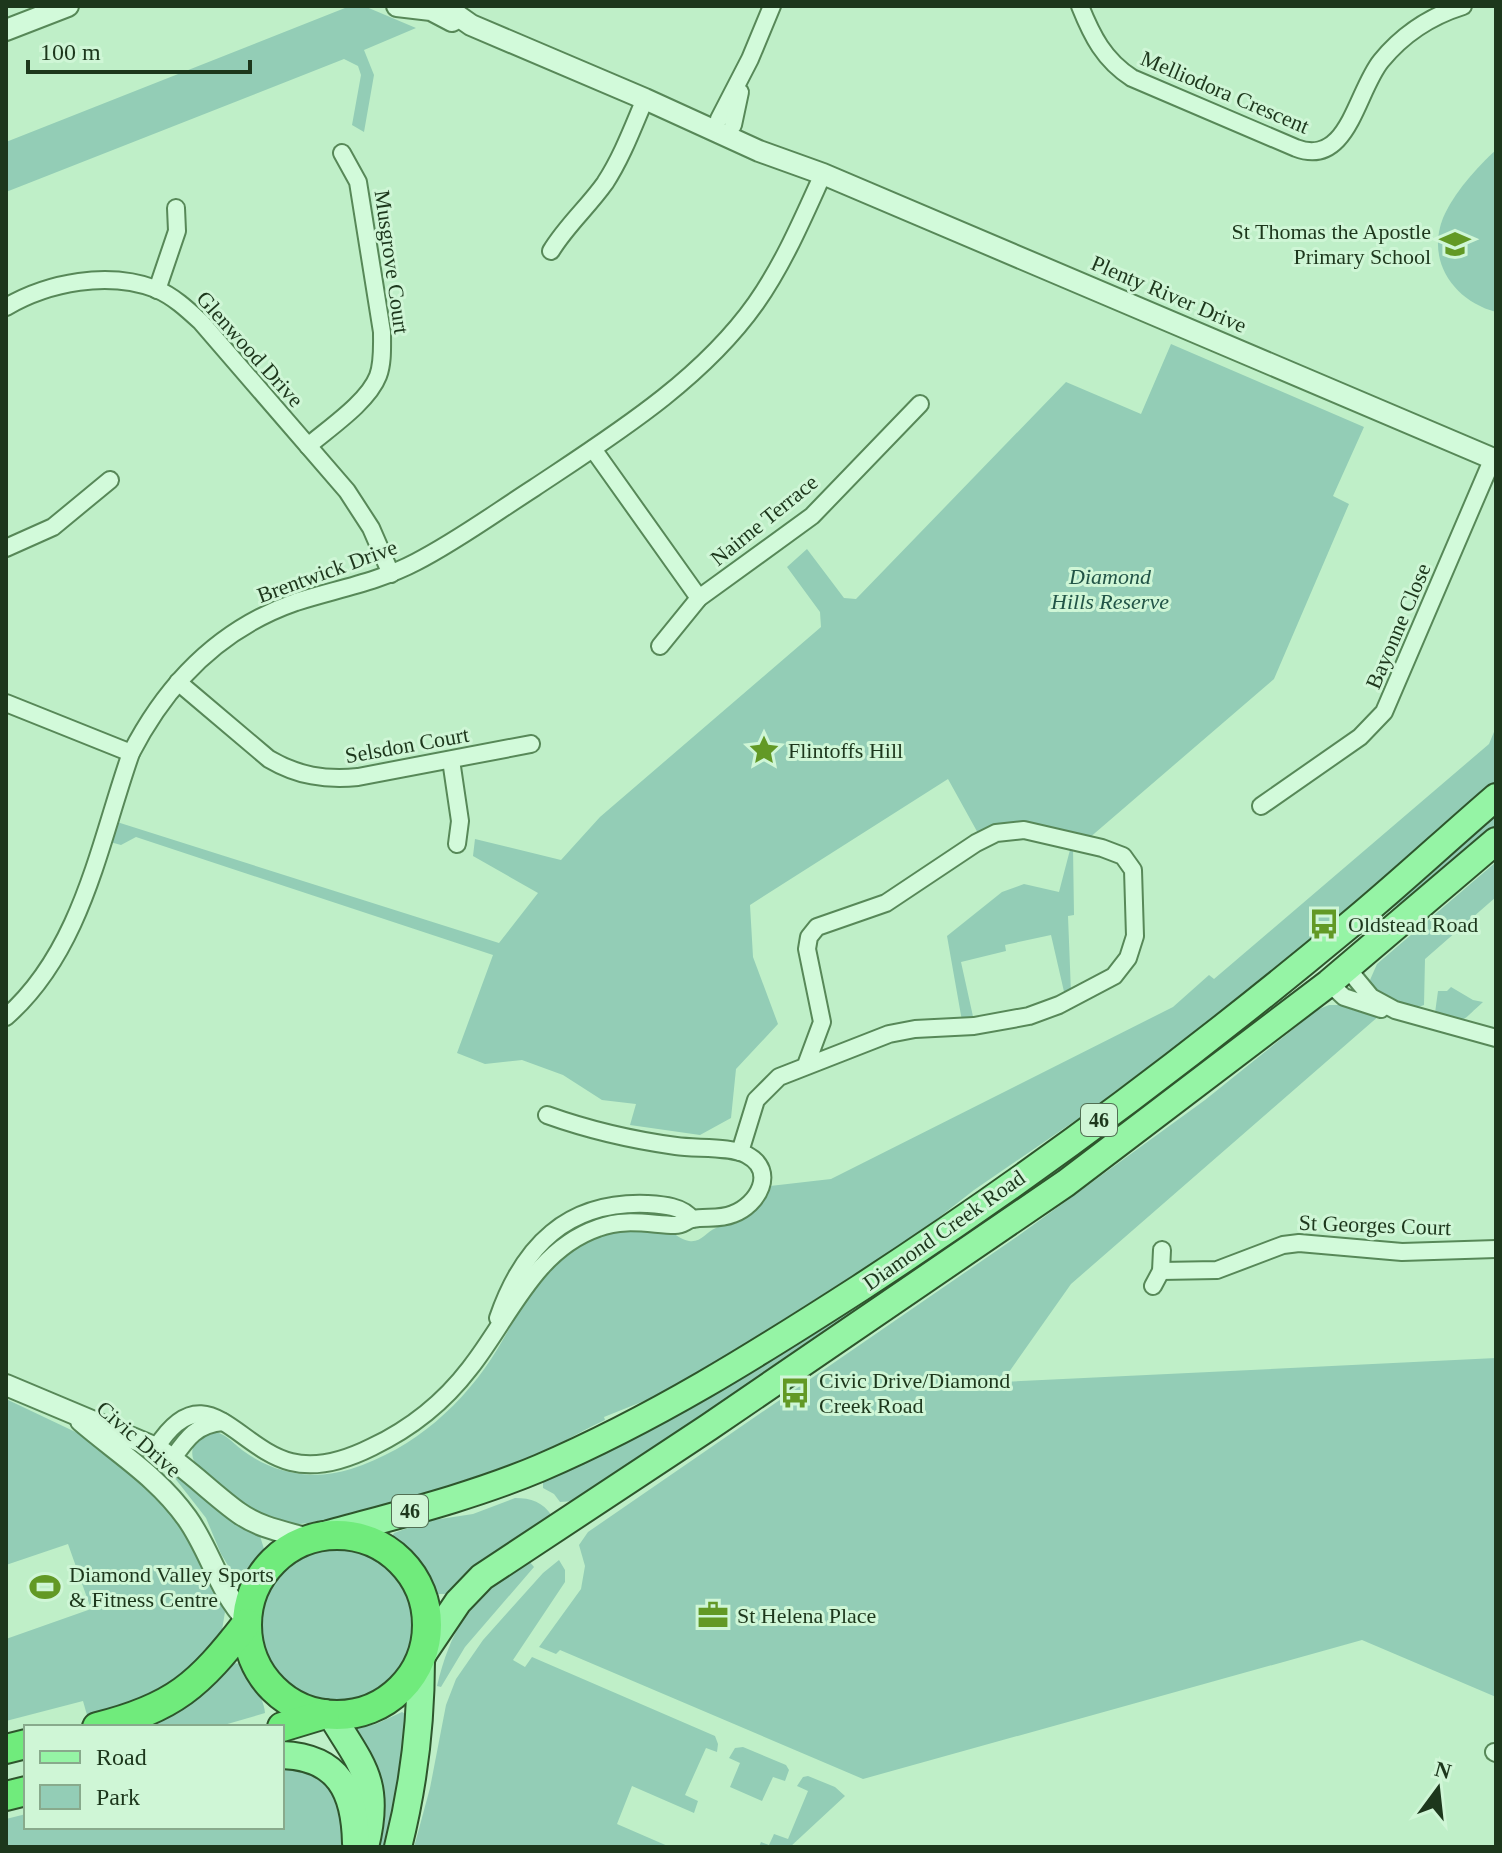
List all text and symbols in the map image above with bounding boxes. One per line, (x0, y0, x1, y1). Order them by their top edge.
scale bar (28, 24, 250, 74)
text: 100 m (40, 39, 101, 65)
street label: Melliodora Crescent (1137, 45, 1313, 139)
street label: Musgrove Court (370, 189, 414, 335)
place label: St Thomas the Apostle Primary School (1232, 219, 1431, 269)
school or university icon: St Thomas the Apostle Primary School (1438, 227, 1472, 261)
street label: Plenty River Drive (1088, 250, 1250, 338)
street label: Glenwood Drive (191, 286, 309, 412)
street label: Nairne Terrace (705, 469, 823, 571)
street label: Brentwick Drive (254, 534, 400, 608)
street label: Bayonne Close (1360, 560, 1436, 692)
park label: Diamond Hills Reserve (1050, 564, 1169, 614)
street label: Selsdon Court (343, 722, 471, 768)
place icon: Flintoffs Hill (747, 733, 781, 767)
place label: Flintoffs Hill (788, 738, 903, 763)
bus stop icon: Oldstead Road (1307, 907, 1341, 941)
place label: Oldstead Road (1348, 912, 1478, 937)
road number: 46 (1081, 1104, 1117, 1136)
street label: Diamond Creek Road (858, 1165, 1030, 1295)
street label: St Georges Court (1298, 1210, 1452, 1240)
place label: Civic Drive/Diamond Creek Road (819, 1368, 1010, 1418)
bus stop icon: Civic Drive/Diamond Creek Road (778, 1376, 812, 1410)
street label: Civic Drive (92, 1396, 186, 1482)
road number: 46 (392, 1495, 428, 1527)
place label: Diamond Valley Sports & Fitness Centre (69, 1562, 274, 1612)
sports icon: Diamond Valley Sports & Fitness Centre (28, 1570, 62, 1604)
office icon: St Helena Place (696, 1598, 730, 1632)
place label: St Helena Place (737, 1603, 876, 1628)
legend (24, 1725, 284, 1829)
text: Road (96, 1744, 147, 1770)
north arrow (1398, 1749, 1478, 1829)
text: N (1432, 1756, 1454, 1784)
text: Park (96, 1784, 140, 1810)

